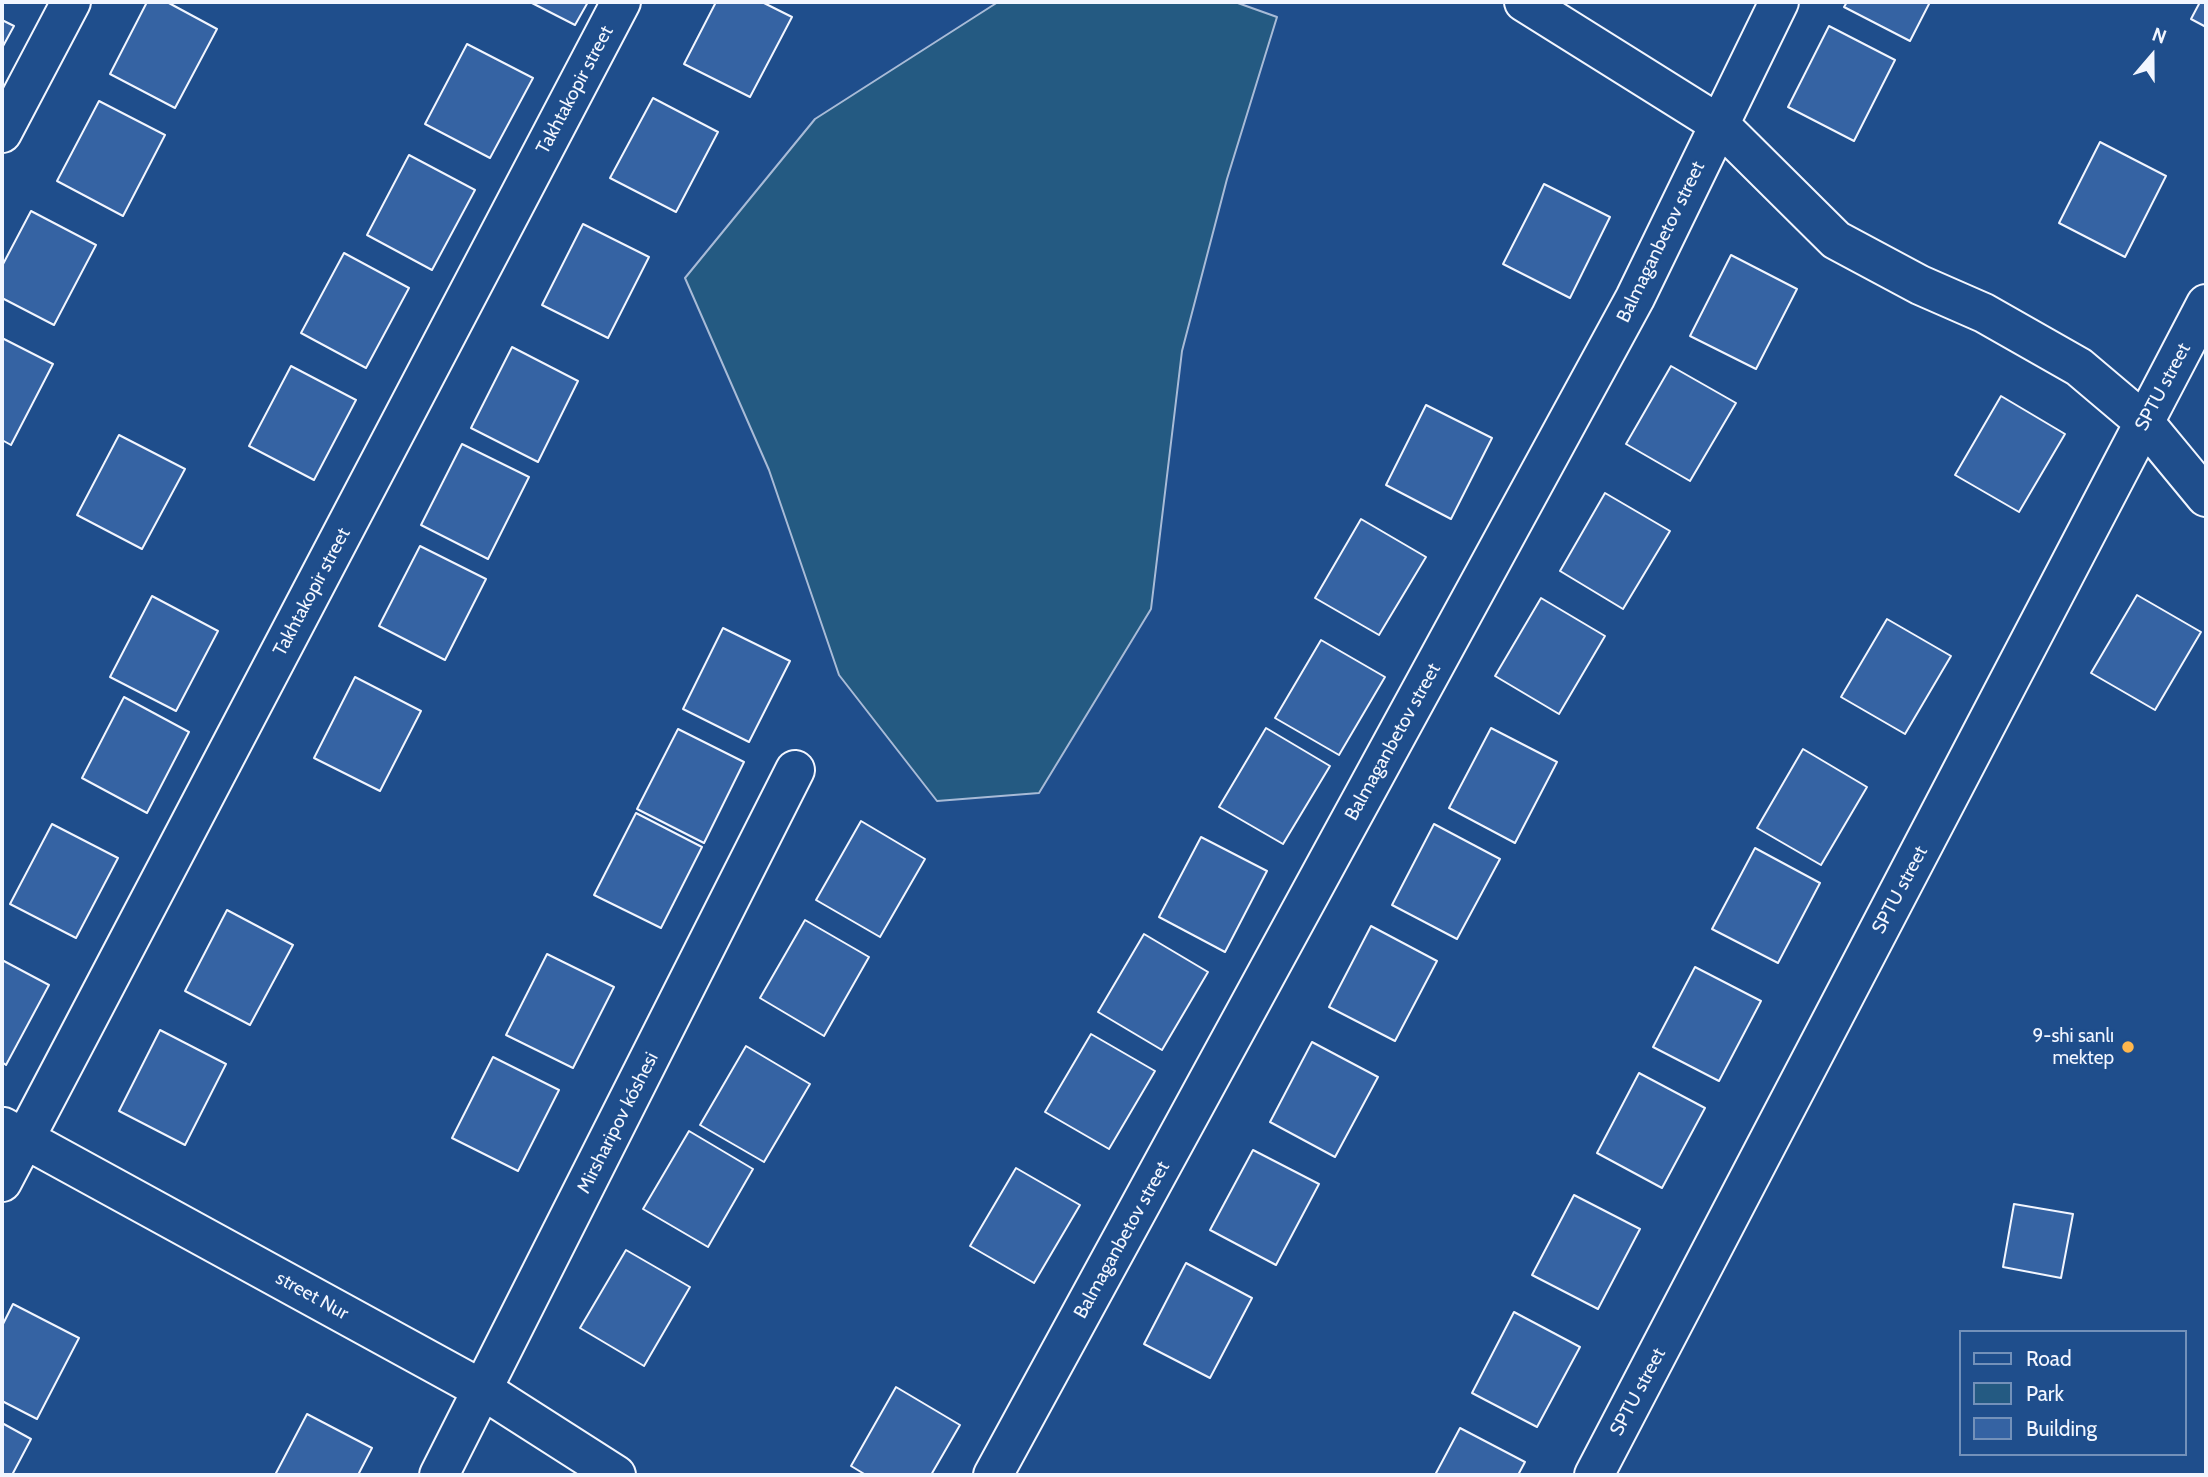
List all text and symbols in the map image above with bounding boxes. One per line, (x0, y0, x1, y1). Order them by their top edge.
north arrow (2117, 21, 2187, 91)
street label: Takhtakopir street (532, 22, 618, 158)
text: N (2149, 23, 2170, 49)
street label: Balmaganbetov street (1612, 158, 1710, 326)
street label: SPTU street (2130, 339, 2196, 435)
street label: Takhtakopir street (269, 524, 355, 660)
street label: Balmaganbetov street (1340, 659, 1446, 825)
street label: SPTU street (1867, 842, 1933, 938)
place label: 9-shi sanlı mektep (2033, 1025, 2114, 1069)
marker: 9-shi sanlı mektep (2120, 1039, 2136, 1055)
street label: Mirsharipov kóshesi (573, 1049, 663, 1197)
street label: Balmaganbetov street (1069, 1157, 1175, 1323)
street label: street Nur (272, 1267, 352, 1325)
legend (1960, 1330, 2187, 1456)
street label: SPTU street (1605, 1344, 1671, 1440)
text: Road (2026, 1346, 2072, 1371)
text: Park (2026, 1381, 2064, 1406)
text: Building (2026, 1416, 2097, 1441)

